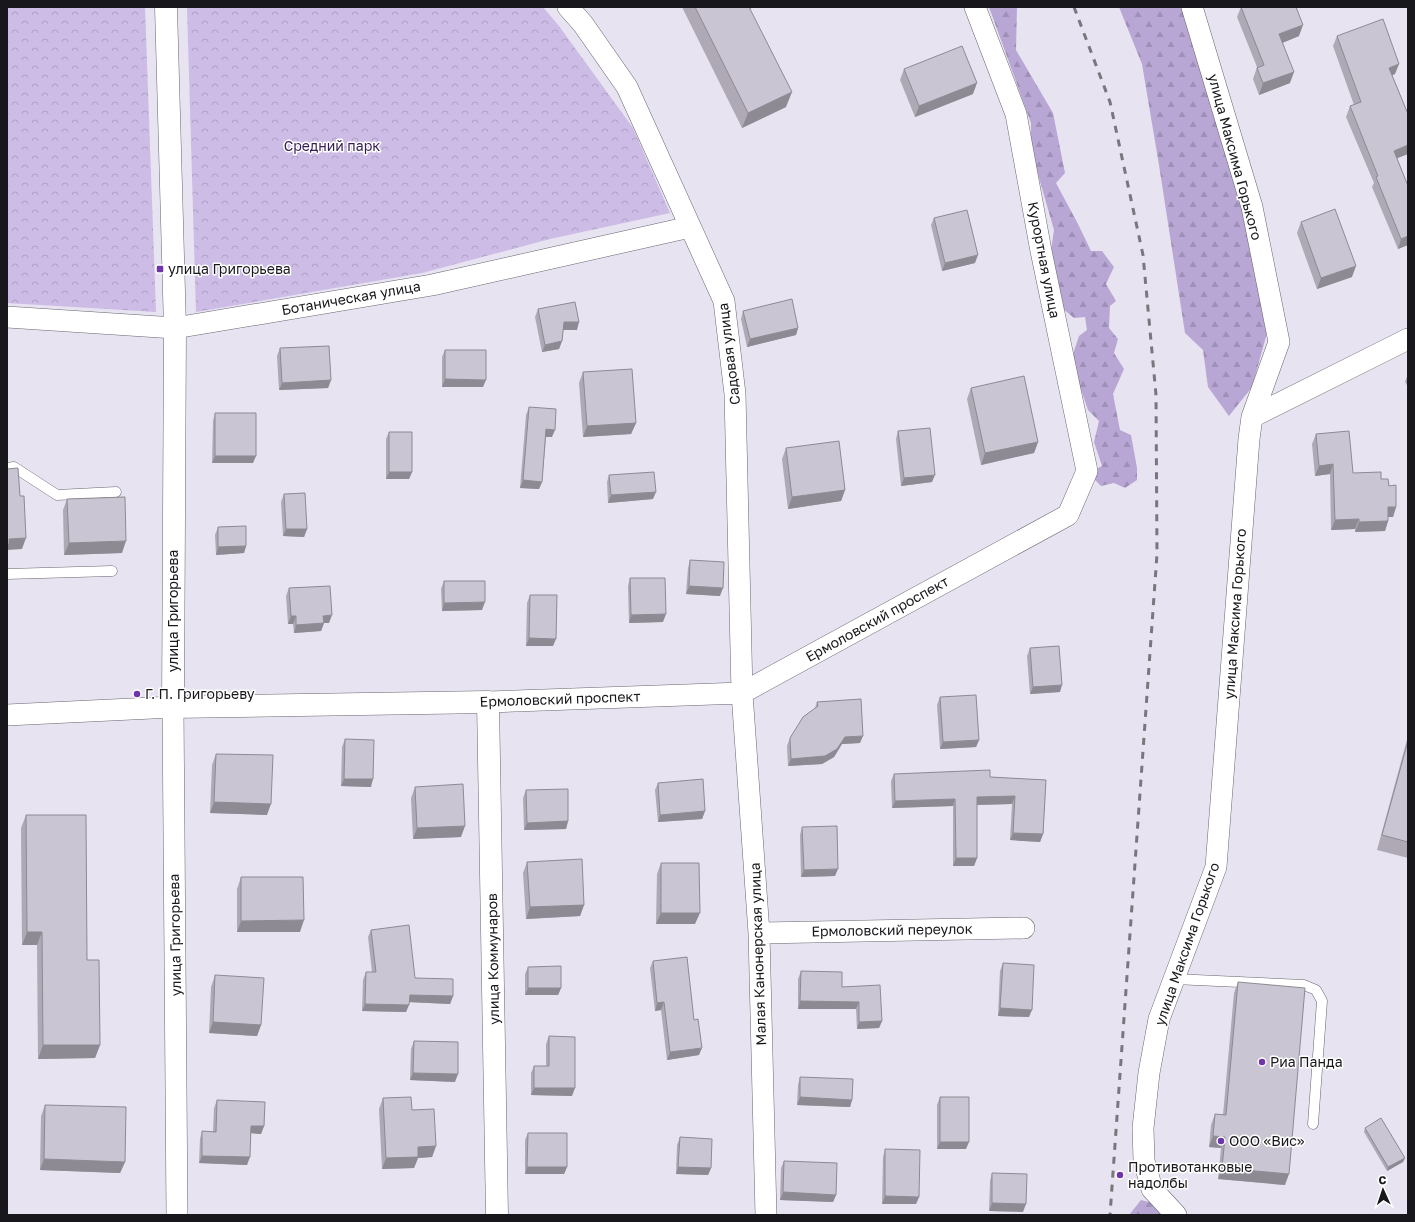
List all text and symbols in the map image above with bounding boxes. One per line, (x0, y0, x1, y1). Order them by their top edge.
street label: улица Максима Горького (1205, 72, 1266, 242)
park label: Средний парк (284, 137, 380, 154)
street label: Курортная улица (1025, 200, 1064, 320)
place label: улица Григорьева (168, 260, 291, 277)
marker: улица Григорьева (155, 264, 165, 274)
street label: Ботаническая улица (280, 277, 422, 318)
street label: Садовая улица (714, 302, 743, 406)
street label: улица Максима Горького (1220, 528, 1249, 700)
street label: улица Григорьева (164, 550, 181, 672)
street label: Ермоловский проспект (802, 572, 951, 665)
place label: Г. П. Григорьеву (145, 685, 255, 702)
street label: Ермоловский проспект (479, 687, 641, 710)
marker: Г. П. Григорьеву (132, 689, 142, 699)
street label: улица Максима Горького (1151, 860, 1222, 1028)
street label: Малая Канонерская улица (746, 862, 769, 1046)
street label: улица Григорьева (165, 874, 184, 997)
street label: улица Коммунаров (483, 893, 502, 1025)
street label: Ермоловский переулок (811, 920, 973, 939)
place label: Риа Панда (1270, 1053, 1343, 1070)
marker: Риа Панда (1257, 1057, 1267, 1067)
place label: ООО «Вис» (1229, 1132, 1305, 1149)
marker: ООО «Вис» (1216, 1136, 1226, 1146)
place label: Противотанковые надолбы (1128, 1158, 1252, 1191)
marker: Противотанковые надолбы (1115, 1170, 1125, 1180)
north arrow (1363, 1170, 1403, 1210)
text: С (1378, 1173, 1387, 1186)

